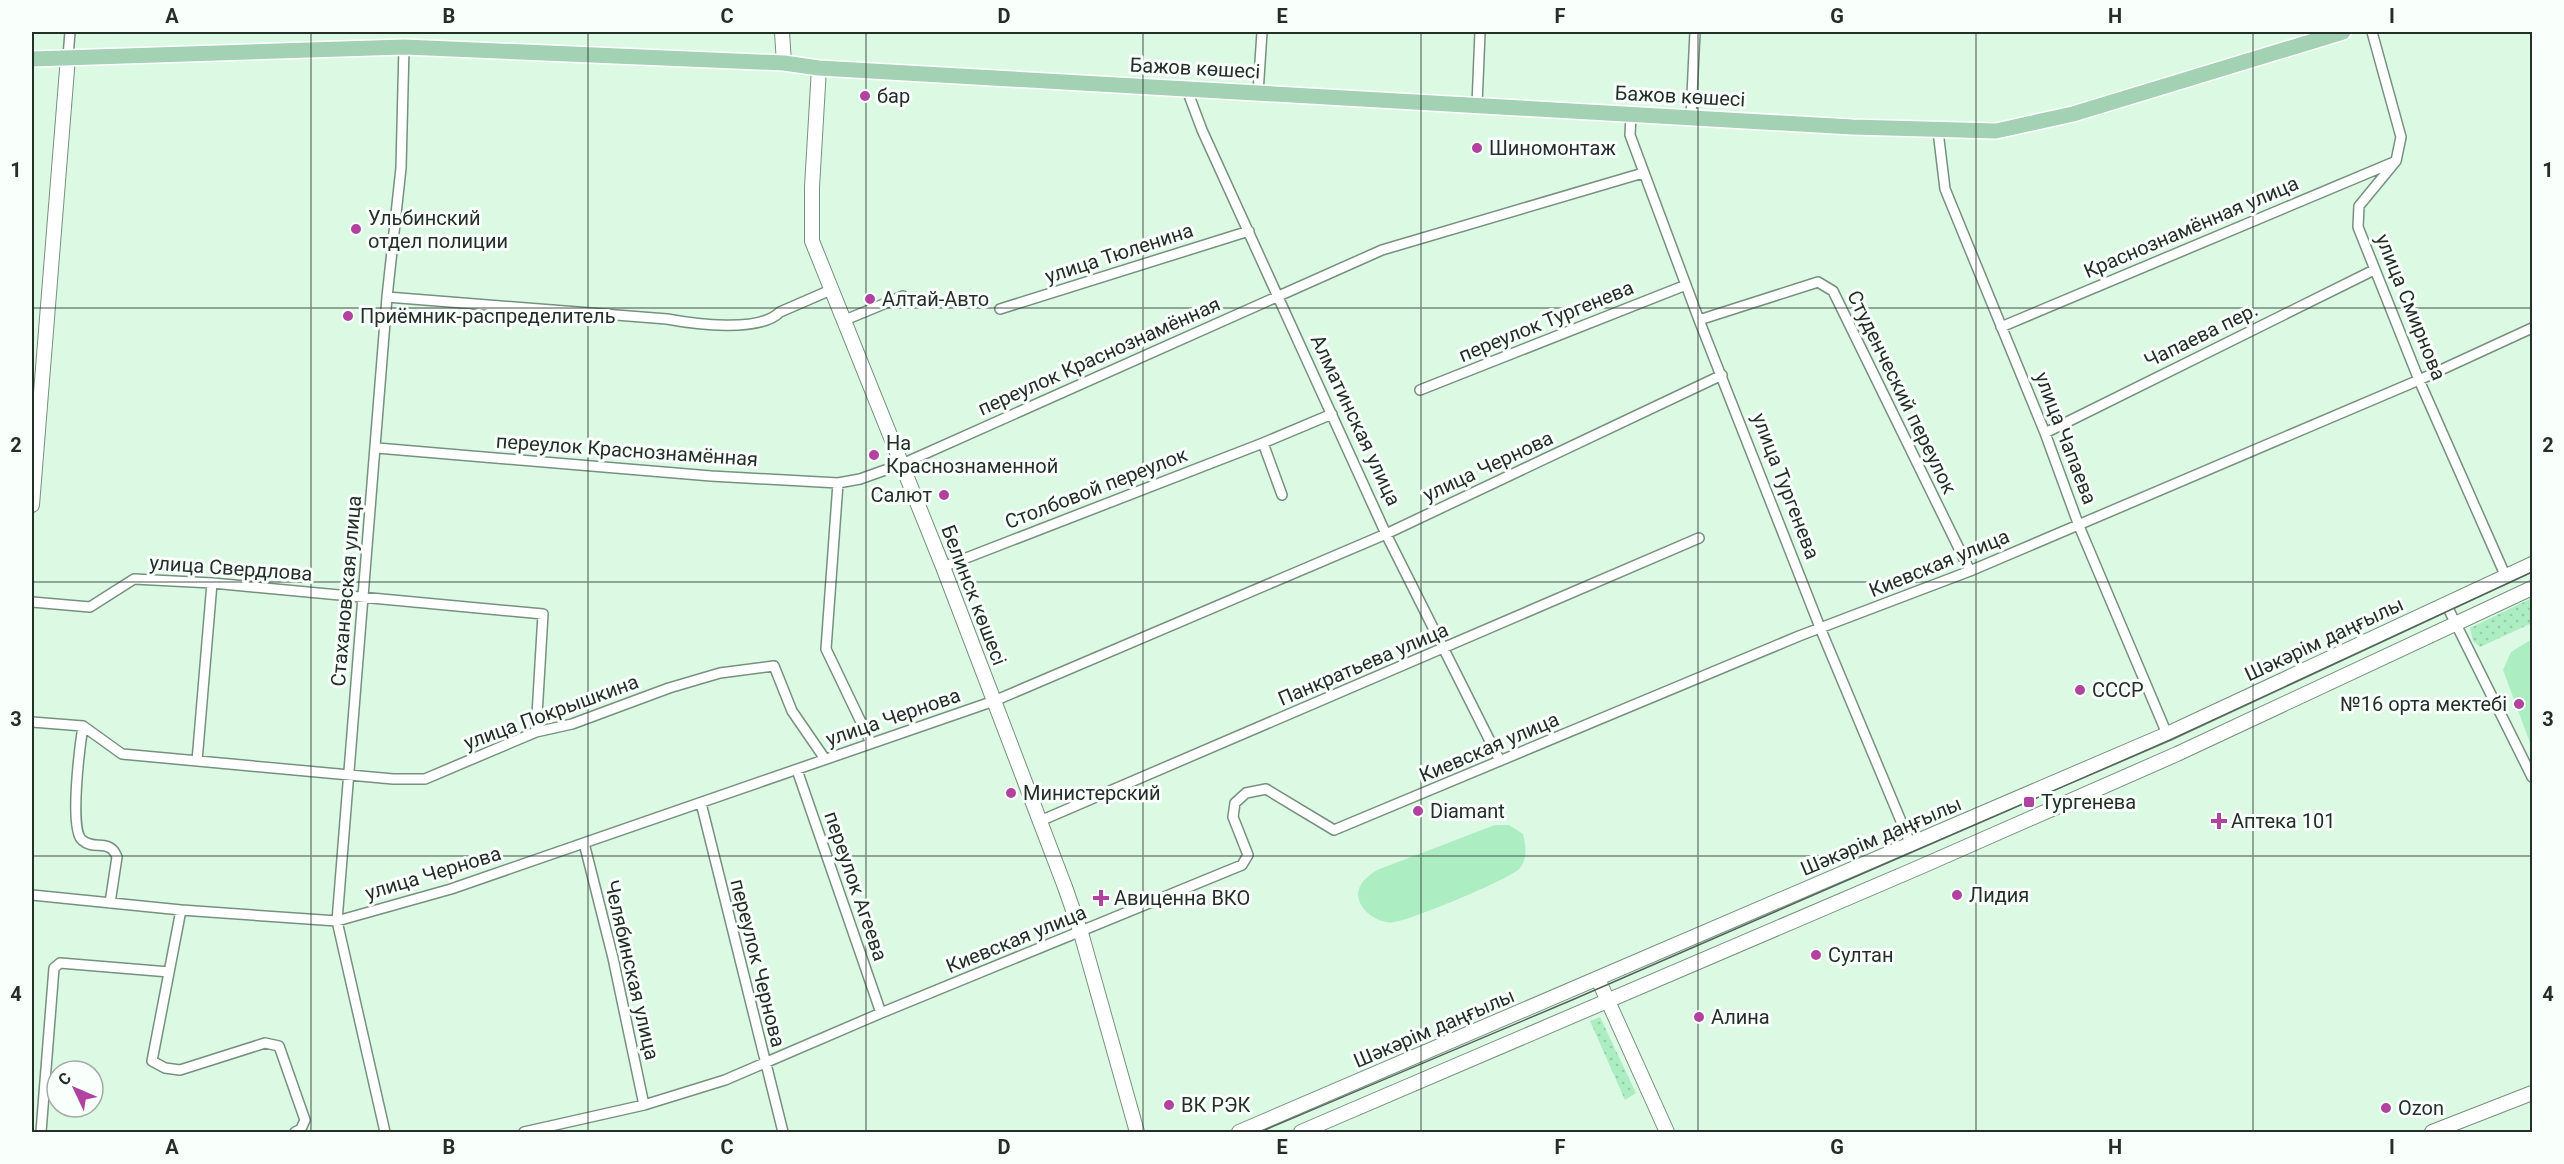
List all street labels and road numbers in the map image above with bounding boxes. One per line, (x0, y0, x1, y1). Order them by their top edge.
street label: Бажов көшесі (1129, 53, 1261, 83)
street label: Бажов көшесі (1614, 81, 1746, 111)
street label: Краснознамённая улица (2080, 171, 2302, 283)
street label: улица Тюленина (1042, 218, 1196, 288)
street label: улица Смирнова (2371, 230, 2451, 384)
street label: переулок Тургенева (1455, 275, 1637, 367)
street label: Студенческий переулок (1842, 286, 1962, 498)
street label: переулок Краснознамённая (974, 292, 1224, 420)
street label: Чапаева пер. (2140, 297, 2262, 373)
street label: Алматинская улица (1306, 331, 1406, 509)
street label: улица Чапаева (2030, 368, 2102, 508)
street label: улица Тургенева (1747, 410, 1825, 562)
street label: улица Чернова (1419, 425, 1557, 507)
street label: переулок Краснознамённая (495, 429, 759, 471)
street label: Столбовой переулок (1001, 442, 1191, 534)
street label: Стахановская улица (326, 495, 366, 687)
street label: Белинск көшесі (936, 522, 1012, 668)
street label: Киевская улица (1865, 524, 2013, 602)
street label: улица Свердлова (149, 550, 313, 586)
street label: Шәкәрім даңғылы (2241, 592, 2407, 686)
street label: Панкратьева улица (1274, 617, 1452, 711)
street label: улица Покрышкина (460, 669, 642, 755)
street label: улица Чернова (823, 683, 963, 751)
street label: Киевская улица (1416, 707, 1562, 787)
street label: Шәкәрім даңғылы (1797, 791, 1965, 881)
street label: переулок Агеева (819, 808, 893, 964)
street label: улица Чернова (362, 841, 504, 905)
street label: переулок Чернова (725, 876, 791, 1050)
street label: Челябинская улица (600, 878, 664, 1062)
street label: Киевская улица (942, 900, 1090, 978)
street label: Шәкәрім даңғылы (1350, 983, 1518, 1073)

